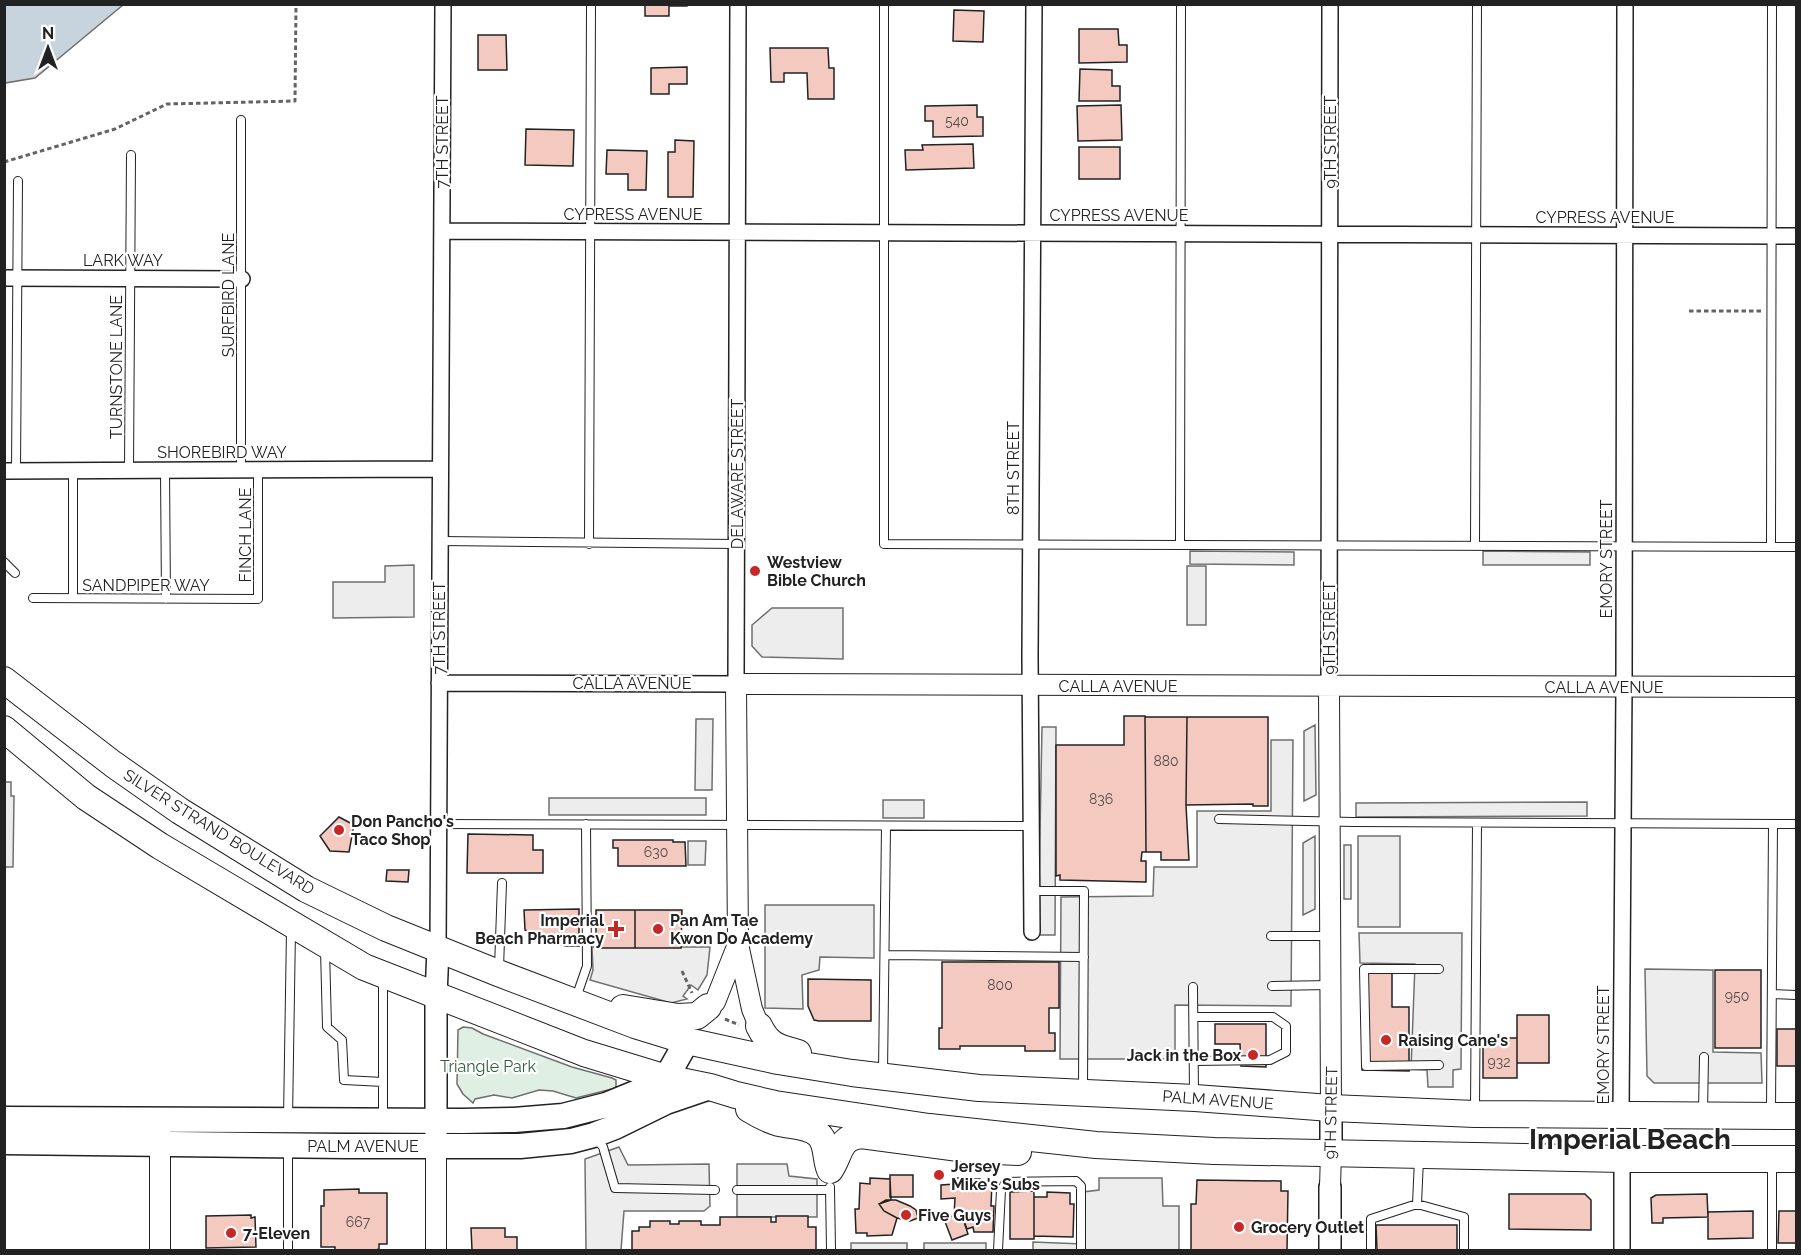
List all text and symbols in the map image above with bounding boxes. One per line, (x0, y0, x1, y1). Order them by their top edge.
north arrow (18, 18, 78, 78)
text: N (42, 24, 54, 43)
street label: 7TH STREET (433, 95, 452, 189)
street label: 9TH STREET (1321, 95, 1340, 189)
house number: 540 (945, 113, 969, 129)
street label: CYPRESS AVENUE (564, 205, 703, 224)
street label: CYPRESS AVENUE (1050, 206, 1189, 225)
street label: CYPRESS AVENUE (1536, 208, 1675, 227)
street label: SURFBIRD LANE (219, 232, 238, 357)
street label: LARK WAY (83, 251, 164, 270)
street label: TURNSTONE LANE (107, 295, 126, 439)
street label: DELAWARE STREET (728, 399, 747, 549)
street label: 8TH STREET (1004, 421, 1023, 515)
street label: SHOREBIRD WAY (157, 443, 287, 462)
street label: FINCH LANE (236, 487, 255, 582)
street label: EMORY STREET (1597, 499, 1616, 618)
place label: Westview Bible Church (767, 553, 866, 590)
marker: Westview Bible Church (748, 564, 762, 578)
street label: SANDPIPER WAY (82, 576, 210, 595)
street label: 7TH STREET (430, 581, 449, 675)
street label: 9TH STREET (1320, 581, 1339, 675)
street label: CALLA AVENUE (573, 674, 692, 693)
street label: CALLA AVENUE (1059, 677, 1178, 696)
street label: CALLA AVENUE (1545, 678, 1664, 697)
house number: 880 (1153, 753, 1179, 769)
street label: SILVER STRAND BOULEVARD (120, 765, 318, 899)
house number: 836 (1089, 791, 1113, 807)
place label: Don Pancho's Taco Shop (351, 812, 454, 849)
marker: Don Pancho's Taco Shop (332, 823, 346, 837)
house number: 630 (644, 844, 668, 860)
place label: Imperial Beach Pharmacy (475, 911, 605, 948)
place label: Pan Am Tae Kwon Do Academy (670, 911, 813, 948)
marker: Imperial Beach Pharmacy (609, 922, 623, 936)
marker: Pan Am Tae Kwon Do Academy (651, 922, 665, 936)
house number: 800 (987, 977, 1013, 993)
street label: EMORY STREET (1594, 985, 1613, 1104)
house number: 950 (1725, 988, 1749, 1004)
place label: Raising Cane's (1398, 1031, 1508, 1050)
marker: Raising Cane's (1379, 1033, 1393, 1047)
place label: Jack in the Box (1127, 1046, 1242, 1065)
marker: Jack in the Box (1246, 1048, 1260, 1062)
house number: 932 (1488, 1054, 1510, 1070)
park label: Triangle Park (440, 1057, 536, 1076)
street label: 9TH STREET (1321, 1066, 1341, 1160)
street label: PALM AVENUE (1162, 1087, 1275, 1113)
district label: Imperial Beach (1529, 1123, 1731, 1156)
street label: PALM AVENUE (307, 1137, 419, 1156)
place label: Jersey Mike's Subs (951, 1157, 1040, 1194)
marker: Jersey Mike's Subs (932, 1168, 946, 1182)
place label: Five Guys (918, 1206, 991, 1225)
marker: Five Guys (899, 1208, 913, 1222)
house number: 667 (346, 1214, 371, 1230)
place label: Grocery Outlet (1251, 1218, 1364, 1237)
marker: Grocery Outlet (1232, 1220, 1246, 1234)
place label: 7-Eleven (243, 1224, 310, 1243)
marker: 7-Eleven (224, 1226, 238, 1240)

